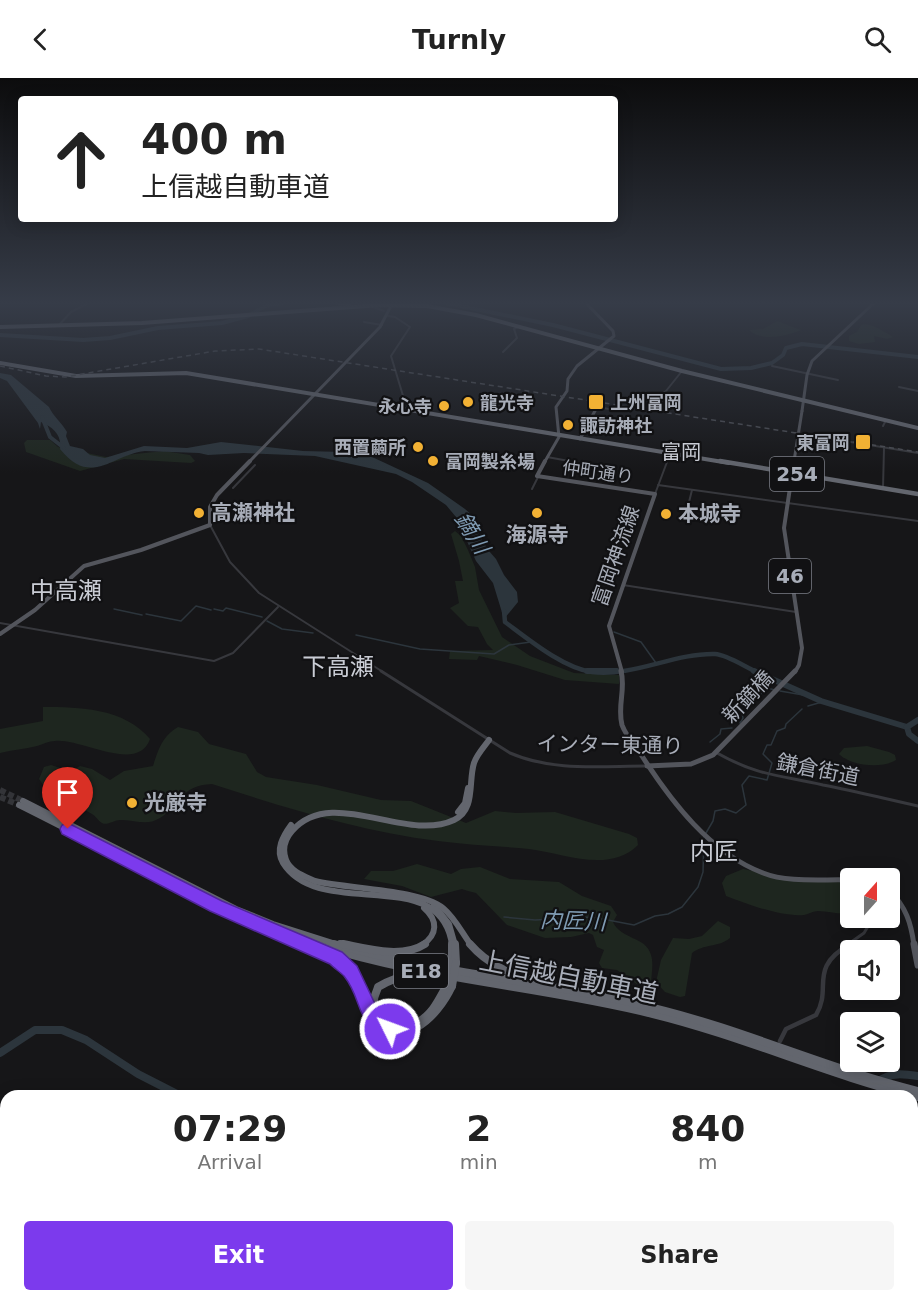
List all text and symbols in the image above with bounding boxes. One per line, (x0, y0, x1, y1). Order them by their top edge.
icon: back (24, 23, 57, 56)
icon: search (861, 23, 894, 56)
text: Turnly (412, 24, 506, 55)
text: 400 m (141, 115, 287, 164)
icon: ahead (42, 120, 120, 198)
text: 上信越自動車道 (141, 171, 330, 202)
place label: 龍光寺 (480, 392, 534, 413)
place label: 上州富岡 (610, 392, 682, 413)
marker: 上州富岡 (587, 393, 605, 411)
marker: 龍光寺 (461, 395, 475, 409)
place label: 永心寺 (378, 396, 432, 417)
marker: 永心寺 (437, 399, 451, 413)
place label: 諏訪神社 (580, 415, 652, 436)
marker: 諏訪神社 (561, 418, 575, 432)
place label: 東富岡 (796, 432, 850, 453)
marker: 東富岡 (854, 433, 872, 451)
place label: 西置繭所 (334, 437, 406, 458)
marker: 西置繭所 (411, 440, 425, 454)
district label: 富岡 (661, 440, 701, 464)
place label: 富岡製糸場 (445, 451, 535, 472)
marker: 富岡製糸場 (426, 454, 440, 468)
street label: 仲町通り (561, 457, 635, 487)
road number: 254 (770, 457, 824, 491)
place label: 高瀬神社 (211, 501, 295, 525)
street label: 富岡神流線 (588, 502, 644, 610)
place label: 本城寺 (678, 502, 741, 526)
marker: 高瀬神社 (192, 506, 206, 520)
marker: 海源寺 (530, 506, 544, 520)
marker: 本城寺 (659, 507, 673, 521)
water label: 鏑川 (450, 508, 495, 560)
place label: 海源寺 (506, 523, 569, 547)
road number: 46 (769, 559, 811, 593)
district label: 中高瀬 (30, 577, 102, 605)
district label: 下高瀬 (302, 653, 374, 681)
street label: 新鏑橋 (717, 666, 779, 728)
street label: インター東通り (536, 732, 684, 758)
street label: 鎌倉街道 (774, 750, 862, 790)
pin (42, 767, 93, 829)
icon: arrive (51, 776, 84, 809)
place label: 光厳寺 (144, 791, 207, 815)
marker: 光厳寺 (125, 796, 139, 810)
district label: 内匠 (690, 838, 738, 866)
north arrow (840, 868, 900, 928)
map controls (840, 868, 900, 1072)
water label: 内匠川 (540, 907, 608, 935)
button: sound (840, 940, 900, 1000)
street label: 上信越自動車道 (477, 945, 661, 1009)
road number: E18 (394, 954, 448, 988)
position arrow (358, 997, 422, 1061)
button: layers (840, 1012, 900, 1072)
text: 07:29 (173, 1108, 287, 1149)
text: 2 (466, 1108, 491, 1149)
text: 840 (670, 1108, 745, 1149)
text: Arrival (197, 1150, 262, 1174)
text: min (460, 1150, 498, 1174)
text: m (698, 1150, 718, 1174)
button: Exit (24, 1221, 453, 1290)
button: Share (465, 1221, 894, 1290)

